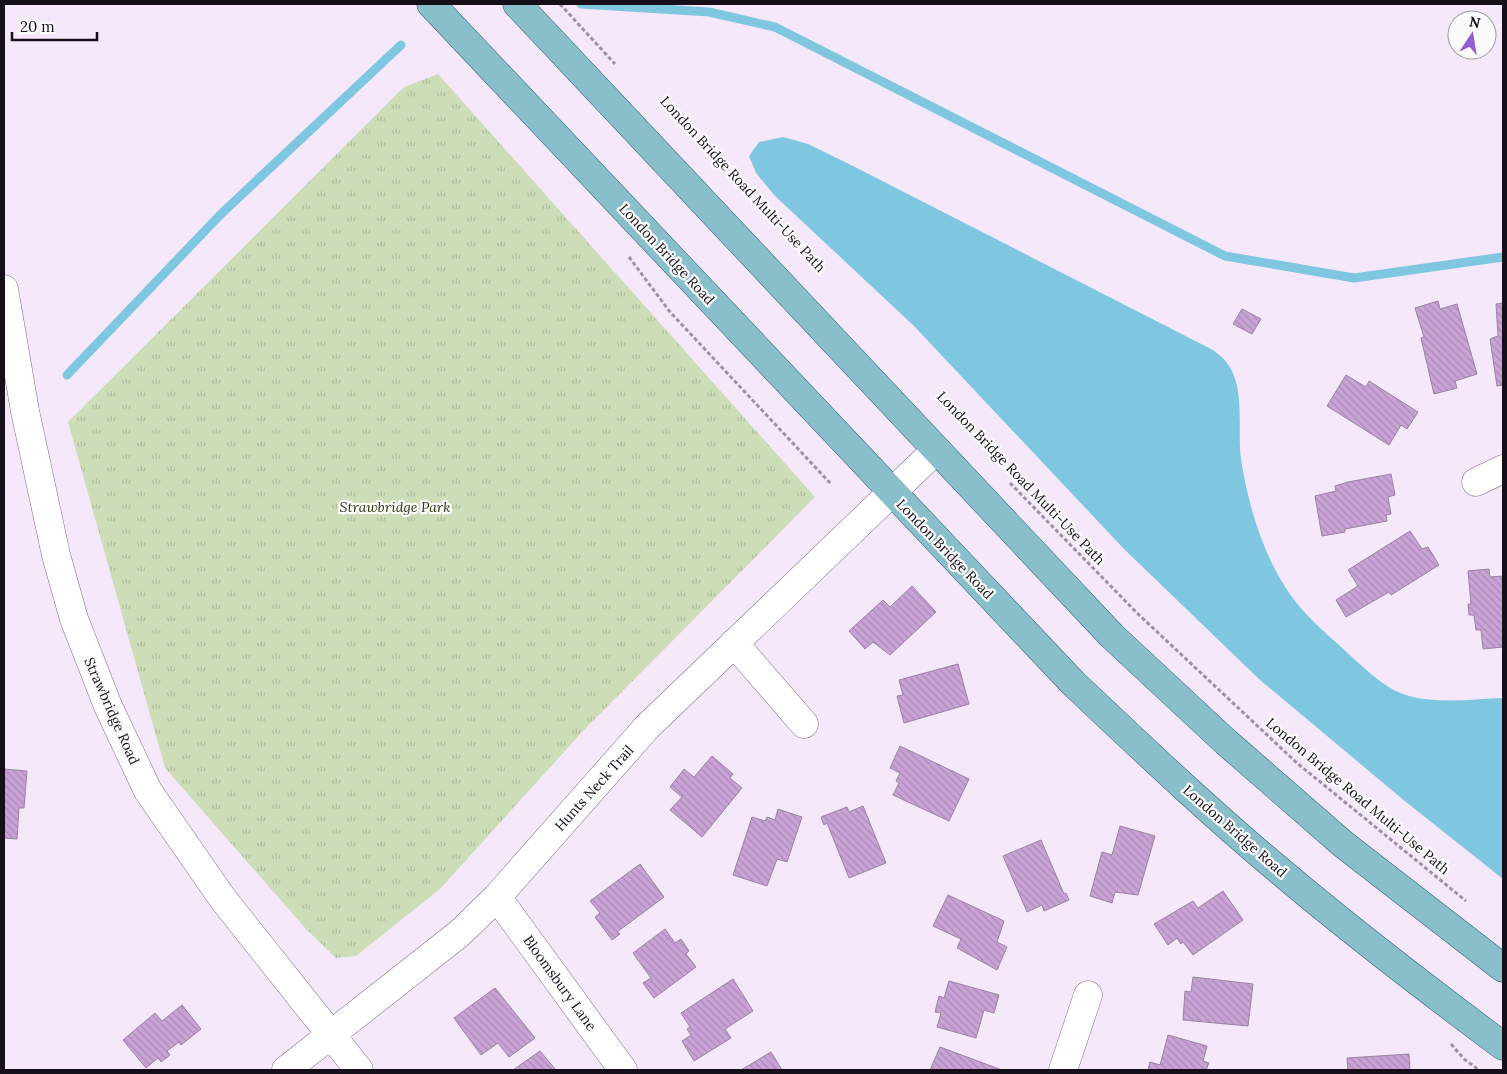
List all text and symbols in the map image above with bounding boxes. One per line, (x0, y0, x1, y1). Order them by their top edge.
scale bar (12, 10, 98, 42)
north arrow (1447, 10, 1497, 60)
text: N (1468, 12, 1482, 32)
text: 20 m (20, 17, 55, 36)
street label: London Bridge Road Multi-Use Path (657, 93, 829, 275)
street label: London Bridge Road (616, 200, 718, 308)
street label: London Bridge Road Multi-Use Path (934, 388, 1108, 568)
street label: London Bridge Road (893, 496, 997, 602)
park label: Strawbridge Park (340, 498, 450, 516)
street label: Strawbridge Road (80, 655, 144, 767)
street label: London Bridge Road Multi-Use Path (1263, 714, 1453, 878)
street label: Hunts Neck Trail (551, 741, 637, 835)
street label: London Bridge Road (1179, 781, 1291, 881)
street label: Bloomsbury Lane (519, 932, 601, 1034)

